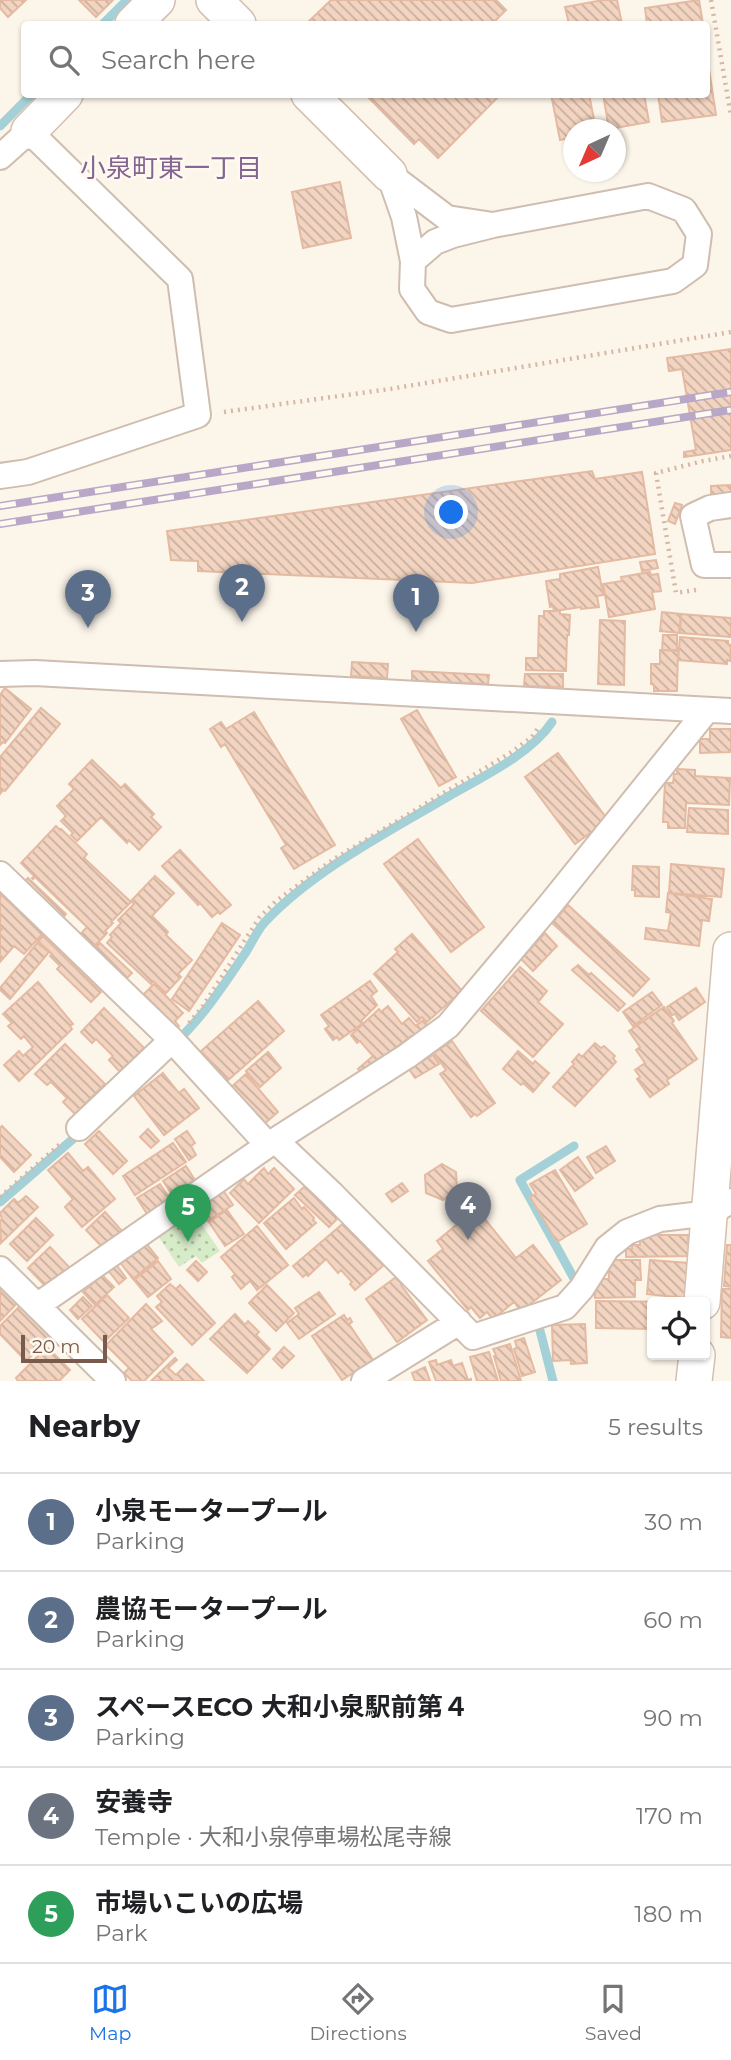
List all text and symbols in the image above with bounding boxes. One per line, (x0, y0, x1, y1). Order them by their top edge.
search box (21, 21, 710, 98)
icon: search (45, 41, 83, 79)
text: Search here (101, 44, 256, 76)
north arrow (563, 119, 626, 182)
district label: 小泉町東一丁目 (80, 152, 262, 184)
your location (434, 495, 468, 529)
pin: 2 (219, 564, 265, 622)
pin: 3 (65, 570, 111, 628)
pin: 1 (393, 574, 439, 632)
pin: 4 (445, 1182, 491, 1240)
pin: 5 (165, 1184, 211, 1242)
map controls (647, 1297, 710, 1360)
button: locate (647, 1297, 710, 1360)
scale bar (21, 1332, 107, 1364)
text: 20 m (32, 1335, 80, 1358)
text: Nearby (28, 1408, 140, 1445)
text: 5 results (608, 1413, 703, 1441)
text: 小泉モータープール (95, 1495, 327, 1527)
text: 1 (46, 1508, 56, 1536)
text: 30 m (644, 1508, 703, 1536)
text: Parking (95, 1527, 185, 1555)
text: 農協モータープール (95, 1593, 327, 1625)
text: 2 (44, 1606, 58, 1634)
text: 60 m (643, 1606, 703, 1634)
text: Parking (95, 1625, 185, 1653)
text: スペースECO 大和小泉駅前第４ (95, 1691, 469, 1723)
text: 3 (44, 1704, 58, 1732)
text: 90 m (643, 1704, 703, 1732)
text: Parking (95, 1723, 185, 1751)
text: 安養寺 (95, 1786, 173, 1818)
text: 4 (43, 1802, 59, 1830)
text: 170 m (636, 1802, 703, 1830)
text: Temple · 大和小泉停車場松尾寺線 (95, 1823, 452, 1851)
text: 市場いこいの広場 (95, 1887, 303, 1919)
text: 5 (44, 1900, 58, 1928)
text: 180 m (634, 1900, 703, 1928)
text: Park (95, 1919, 148, 1947)
tab: Map (89, 1980, 131, 2045)
tab: Directions (309, 1980, 407, 2045)
tab: Saved (585, 1980, 642, 2045)

